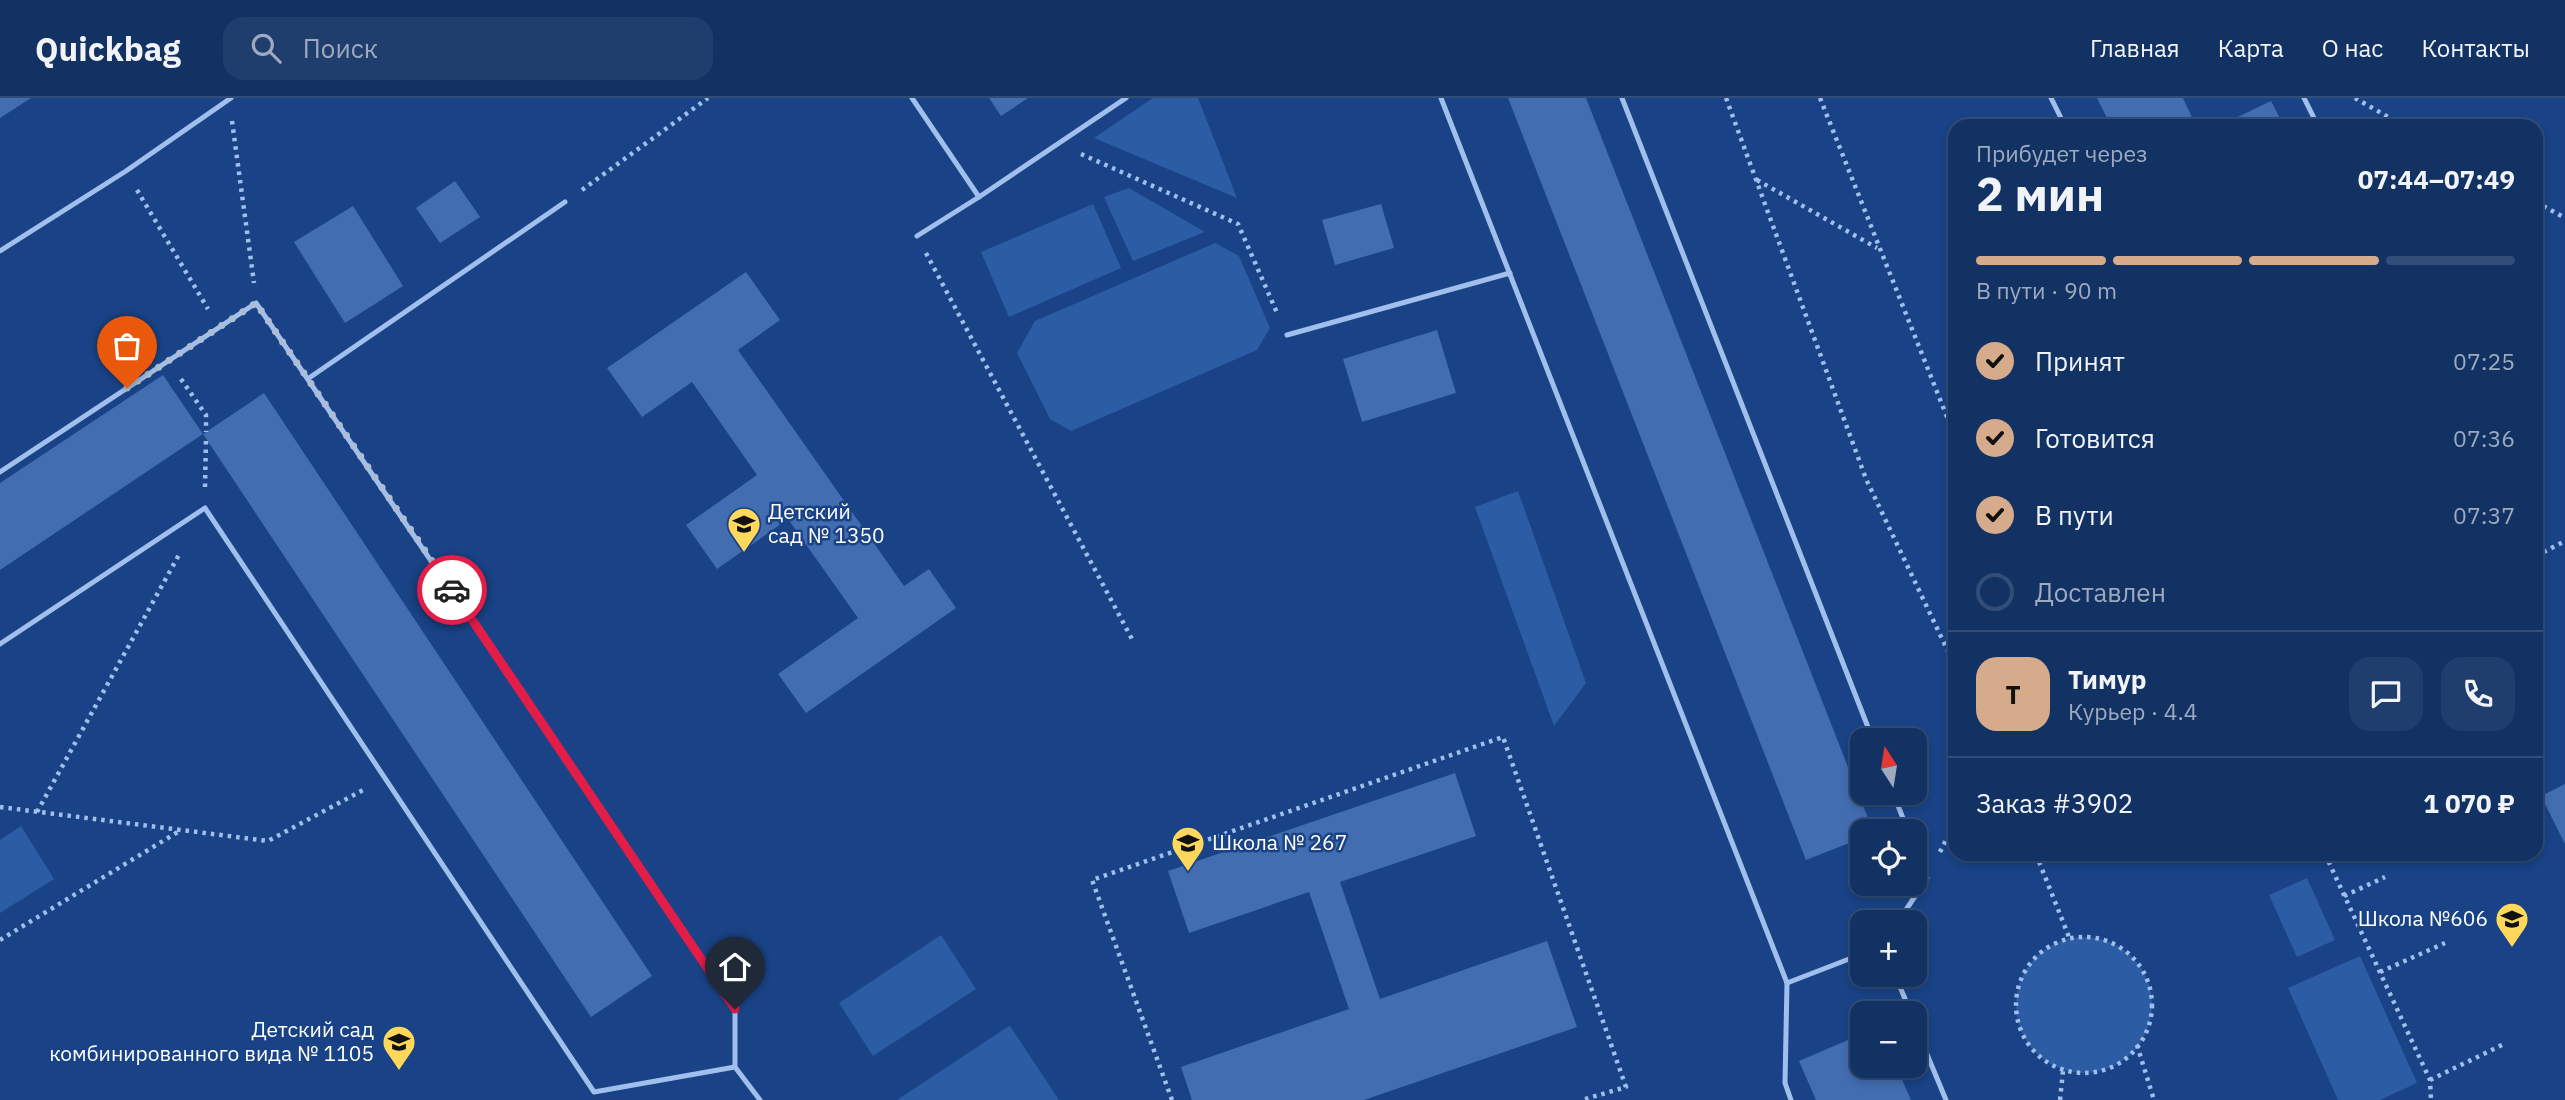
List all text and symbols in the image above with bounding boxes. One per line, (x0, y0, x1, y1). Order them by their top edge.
search box (223, 17, 713, 80)
text: Quickbag (35, 27, 181, 70)
icon: search (247, 29, 285, 67)
text: Поиск (303, 31, 378, 65)
text: Главная (2090, 32, 2180, 64)
text: Карта (2218, 32, 2284, 64)
text: О нас (2322, 32, 2383, 64)
text: Контакты (2421, 32, 2530, 64)
text: Прибудет через (1976, 138, 2148, 168)
text: 07:44–07:49 (2358, 162, 2515, 196)
text: 2 мин (1976, 164, 2104, 224)
text: В пути · 90 m (1976, 275, 2117, 305)
pin (97, 316, 157, 388)
icon: bag (108, 327, 146, 365)
icon: check (1976, 342, 2014, 380)
text: Принят (2035, 344, 2125, 378)
text: 07:25 (2453, 346, 2515, 376)
icon: check (1976, 419, 2014, 457)
text: Готовится (2035, 421, 2155, 455)
text: 07:36 (2453, 423, 2515, 453)
icon: check (1976, 496, 2014, 534)
place label: Детский сад № 1350 (768, 497, 885, 549)
text: В пути (2035, 498, 2114, 532)
text: 07:37 (2453, 500, 2515, 530)
school or university icon: Детский сад № 1350 (725, 505, 763, 554)
courier (417, 555, 487, 625)
icon: car (433, 571, 471, 609)
text: Доставлен (2035, 575, 2166, 609)
button: chat (2349, 657, 2423, 731)
button: phone (2441, 657, 2515, 731)
text: Тимур (2068, 662, 2147, 696)
text: Т (2005, 677, 2021, 711)
text: Курьер · 4.4 (2068, 696, 2198, 726)
north arrow (1850, 728, 1927, 805)
map controls (1850, 728, 1927, 1078)
text: Заказ #3902 (1976, 786, 2133, 820)
text: 1 070 ₽ (2423, 786, 2515, 820)
button: locate (1850, 819, 1927, 896)
school or university icon: Школа № 267 (1169, 824, 1207, 873)
place label: Школа № 267 (1212, 828, 1347, 856)
school or university icon: Школа №606 (2493, 900, 2531, 949)
place label: Школа №606 (2358, 904, 2488, 932)
button: + (1850, 910, 1927, 987)
pin (705, 937, 765, 1009)
icon: home (716, 948, 754, 986)
button: − (1850, 1001, 1927, 1078)
place label: Детский сад комбинированного вида № 1105 (49, 1015, 374, 1067)
school or university icon: Детский сад комбинированного вида № 1105 (380, 1023, 418, 1072)

